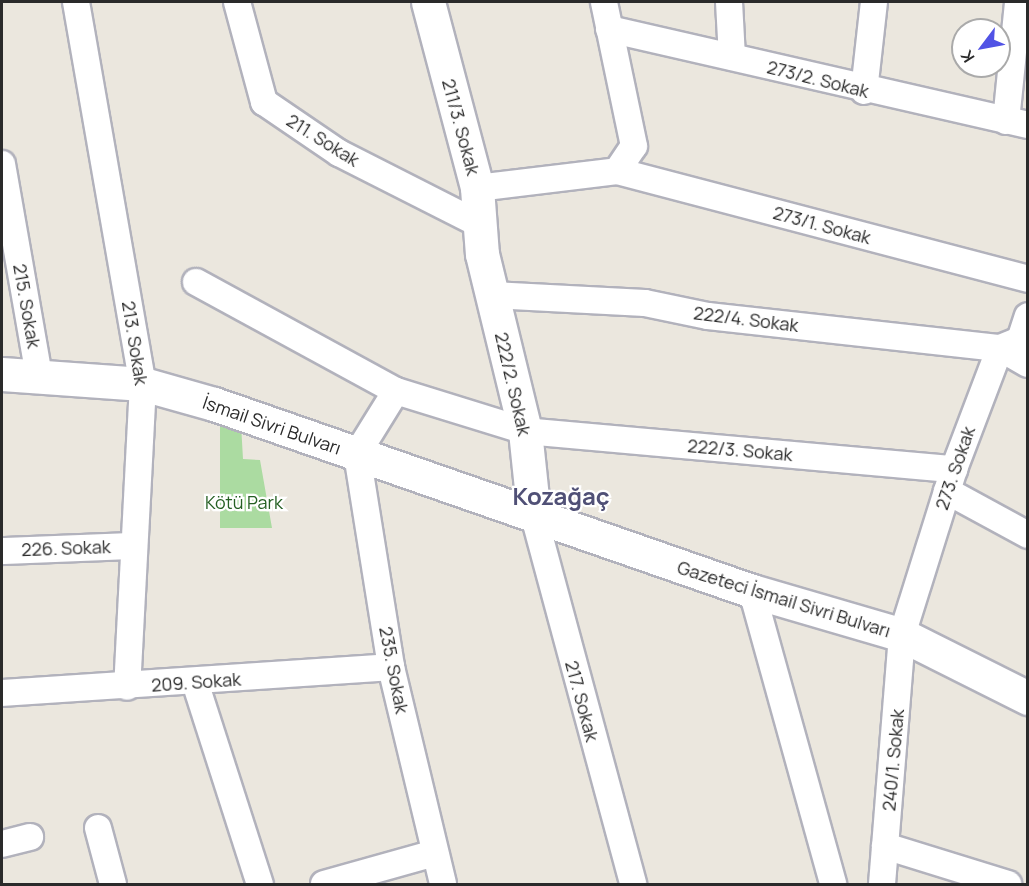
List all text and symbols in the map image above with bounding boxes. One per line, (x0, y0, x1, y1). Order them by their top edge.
north arrow (951, 18, 1011, 78)
text: K (955, 46, 980, 67)
street label: 273/2. Sokak (765, 56, 871, 102)
street label: 211/3. Sokak (438, 76, 484, 178)
street label: 211. Sokak (283, 109, 363, 171)
street label: 273/1. Sokak (771, 202, 873, 248)
street label: 215. Sokak (9, 262, 45, 350)
street label: 213. Sokak (118, 299, 152, 387)
street label: 222/4. Sokak (692, 302, 800, 336)
street label: 222/2. Sokak (491, 330, 535, 438)
street label: İsmail Sivri Bulvarı (200, 391, 344, 459)
street label: 273. Sokak (931, 423, 979, 513)
street label: 222/3. Sokak (687, 435, 793, 465)
district label: Kozağaç (512, 482, 610, 510)
park label: Kötü Park (205, 491, 283, 513)
street label: 226. Sokak (21, 536, 111, 560)
street label: Gazeteci İsmail Sivri Bulvarı (675, 556, 893, 642)
street label: 235. Sokak (375, 625, 413, 715)
street label: 217. Sokak (561, 658, 603, 744)
street label: 209. Sokak (150, 668, 242, 696)
street label: 240/1. Sokak (878, 708, 908, 812)

